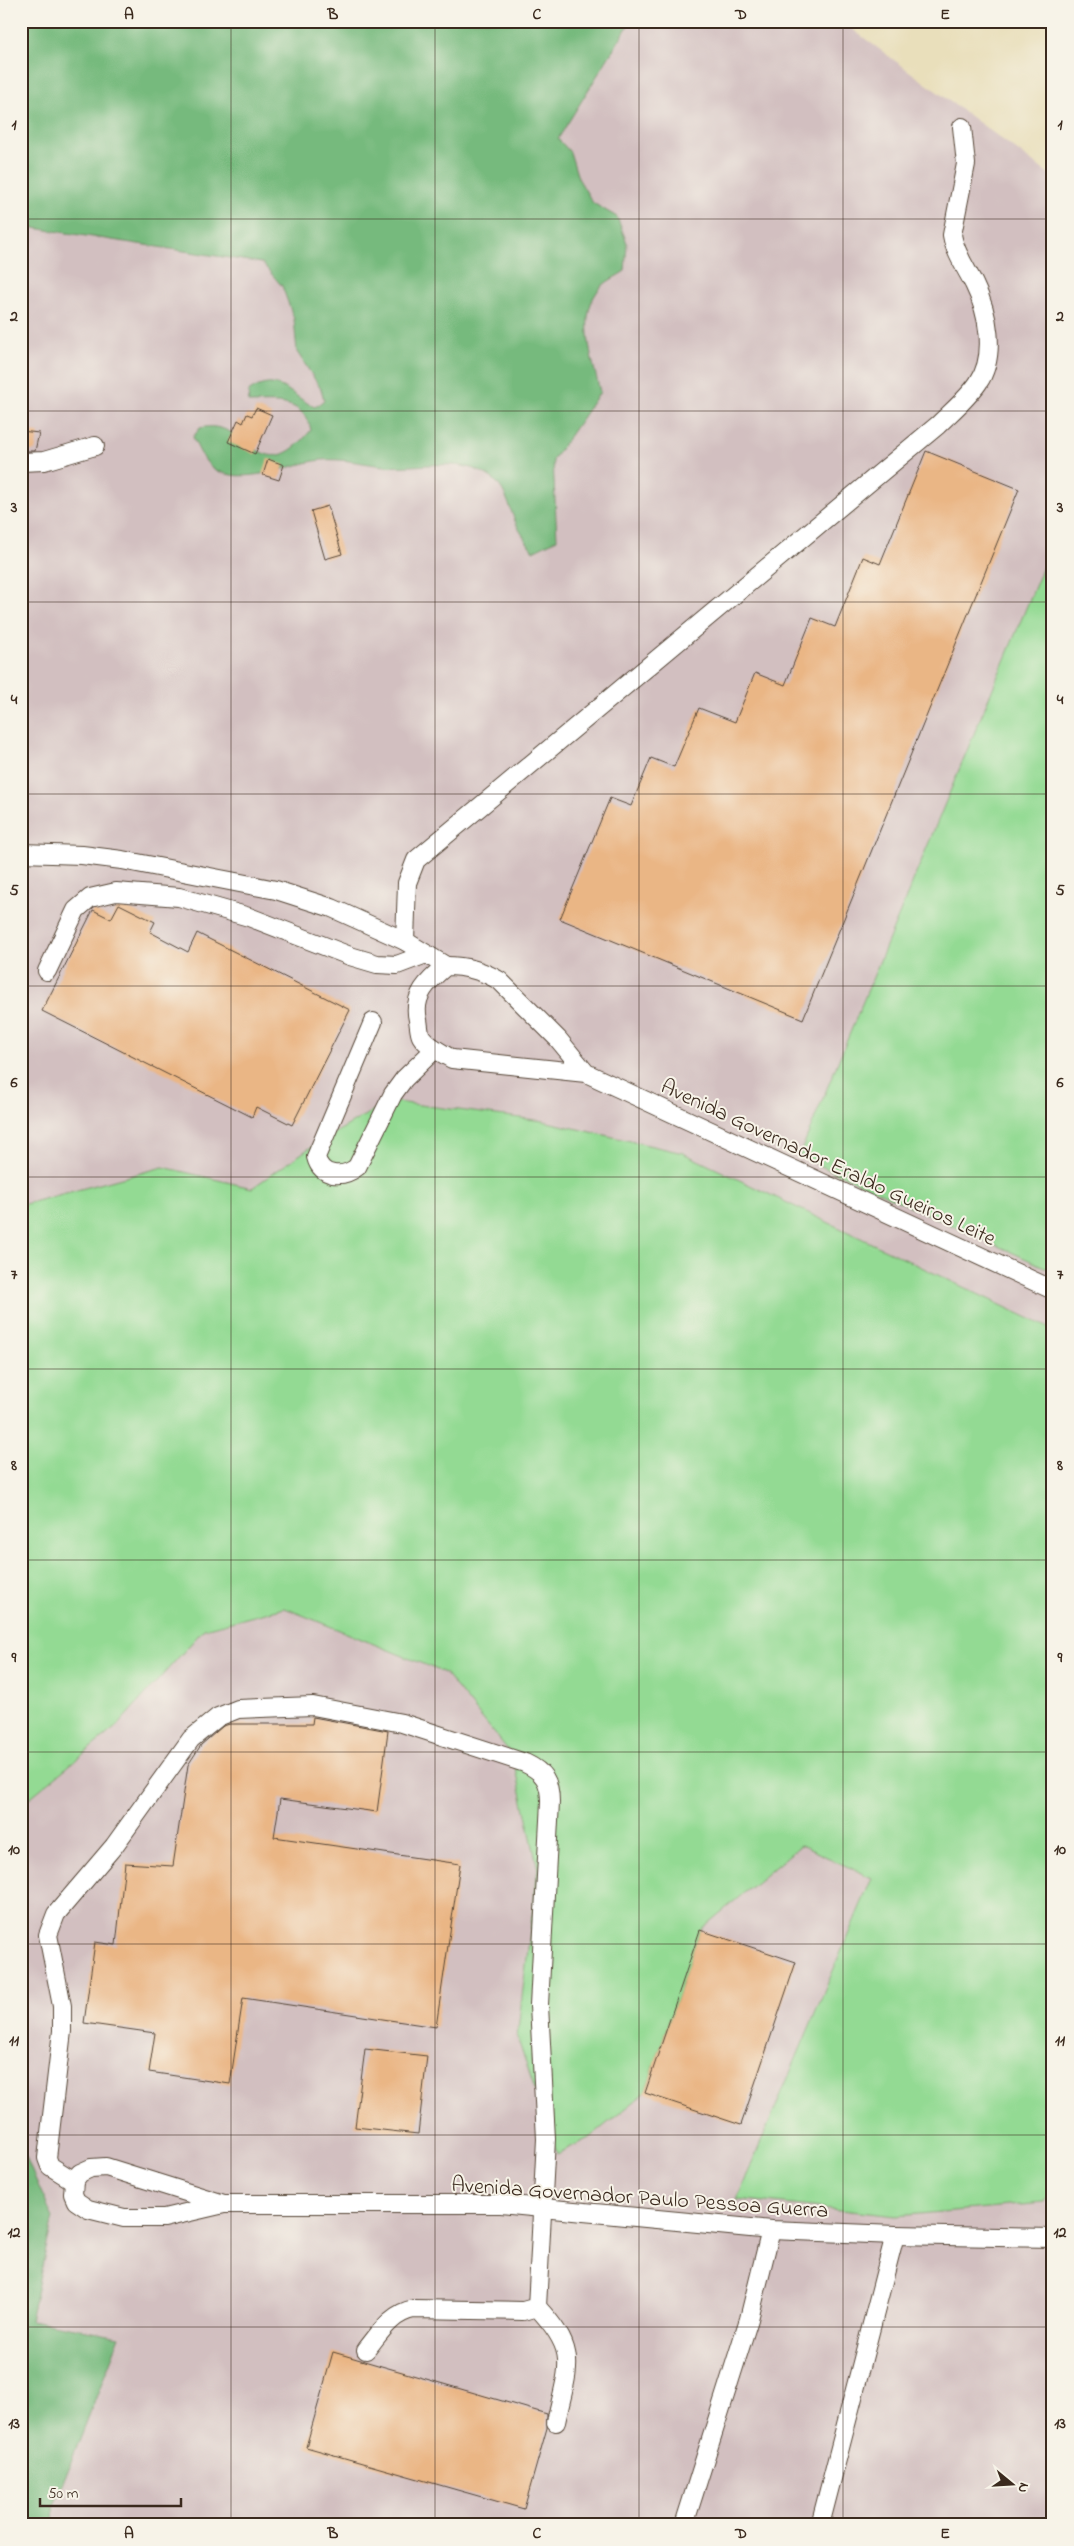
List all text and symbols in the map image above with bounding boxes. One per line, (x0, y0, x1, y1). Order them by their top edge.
text: A (124, 3, 134, 27)
text: B (327, 3, 339, 27)
text: C (533, 3, 542, 27)
text: D (734, 3, 747, 27)
text: E (940, 3, 950, 27)
text: 1 (11, 113, 17, 137)
text: 1 (1057, 113, 1063, 137)
text: 2 (9, 305, 18, 329)
text: 2 (1055, 305, 1064, 329)
text: 3 (10, 496, 18, 520)
text: 3 (1056, 496, 1064, 520)
text: 4 (10, 688, 18, 712)
text: 4 (1056, 688, 1064, 712)
text: 5 (9, 879, 19, 903)
text: 5 (1055, 879, 1065, 903)
text: 6 (9, 1071, 18, 1095)
text: 6 (1055, 1071, 1064, 1095)
street label: Avenida Governador Eraldo Gueiros Leite (655, 1072, 1001, 1256)
text: 7 (11, 1263, 18, 1287)
text: 7 (1057, 1263, 1064, 1287)
text: 8 (10, 1454, 17, 1478)
text: 8 (1056, 1454, 1063, 1478)
text: 9 (11, 1646, 17, 1670)
text: 9 (1057, 1646, 1063, 1670)
text: 10 (8, 1838, 20, 1862)
text: 10 (1054, 1838, 1066, 1862)
text: 11 (9, 2029, 20, 2053)
text: 11 (1055, 2029, 1066, 2053)
street label: Avenida Governador Paulo Pessoa Guerra (450, 2170, 829, 2228)
text: 12 (7, 2221, 21, 2245)
text: 12 (1053, 2221, 1067, 2245)
text: 13 (8, 2412, 20, 2436)
text: 13 (1054, 2412, 1066, 2436)
north arrow (986, 2458, 1036, 2508)
scale bar (40, 2476, 181, 2508)
text: N (1011, 2480, 1034, 2495)
text: 50 m (48, 2483, 79, 2505)
text: A (124, 2522, 134, 2546)
text: B (327, 2522, 339, 2546)
text: C (533, 2522, 542, 2546)
text: D (734, 2522, 747, 2546)
text: E (940, 2522, 950, 2546)

